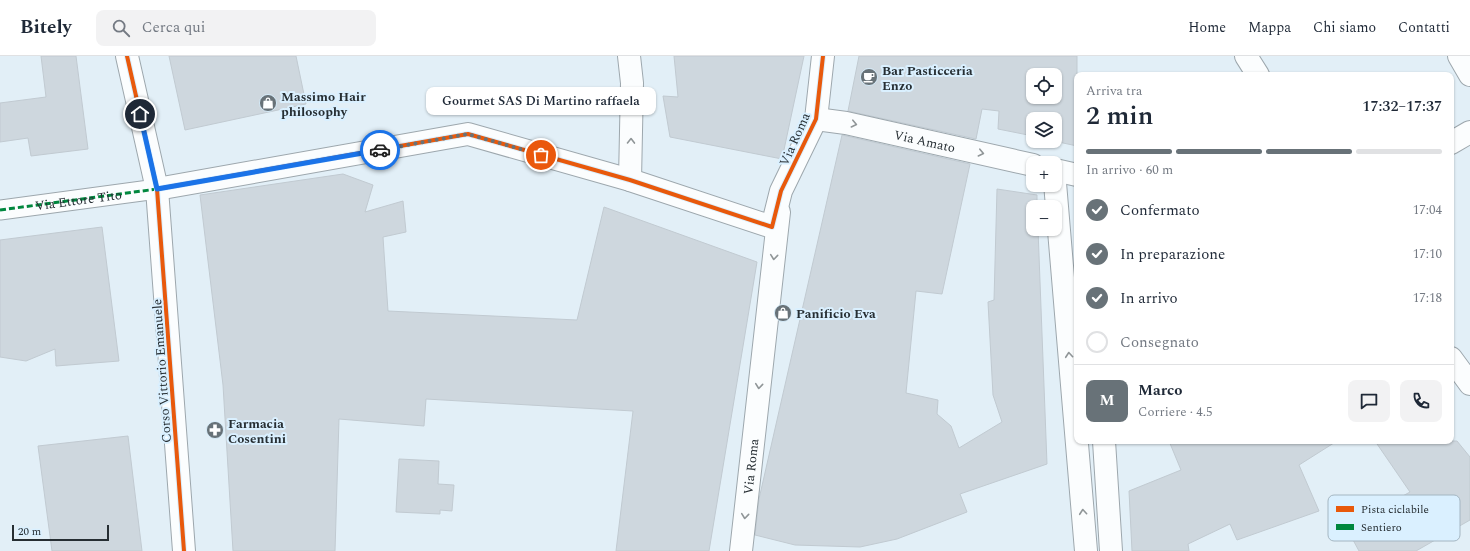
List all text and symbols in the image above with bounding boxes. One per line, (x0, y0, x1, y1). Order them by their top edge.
search box (96, 10, 376, 46)
text: Bitely (20, 13, 72, 42)
text: Cerca qui (142, 16, 205, 39)
icon: search (110, 17, 132, 39)
text: Home (1188, 17, 1226, 38)
text: Mappa (1248, 17, 1291, 38)
text: Chi siamo (1313, 17, 1376, 38)
text: Contatti (1398, 17, 1450, 38)
place label: Bar Pasticceria Enzo (882, 61, 973, 96)
cafe icon: Bar Pasticceria Enzo (859, 67, 879, 87)
map controls (1026, 68, 1062, 236)
button: locate (1026, 68, 1062, 104)
text: Arriva tra (1086, 81, 1142, 101)
place label: Massimo Hair philosophy (281, 87, 366, 122)
callout: Gourmet SAS Di Martino raffaela (426, 87, 656, 115)
text: Gourmet SAS Di Martino raffaela (442, 91, 640, 111)
shop icon: Massimo Hair philosophy (258, 93, 278, 113)
text: 17:32–17:37 (1362, 95, 1442, 118)
text: 2 min (1086, 96, 1153, 136)
pin (123, 97, 157, 131)
icon: home (129, 103, 151, 125)
street label: Via Roma (774, 109, 816, 169)
button: layers (1026, 112, 1062, 148)
one-way arrow (851, 120, 857, 128)
street label: Via Amato (892, 125, 957, 158)
courier (360, 130, 400, 170)
pin (524, 138, 558, 172)
one-way arrow (626, 138, 635, 144)
icon: car (369, 139, 391, 161)
icon: bag (530, 144, 552, 166)
one-way arrow (978, 149, 984, 157)
button: + (1026, 156, 1062, 192)
text: In arrivo · 60 m (1086, 160, 1173, 180)
street label: Via Ettore Tito (34, 185, 123, 216)
icon: check (1086, 199, 1108, 221)
text: Confermato (1120, 199, 1200, 222)
button: − (1026, 200, 1062, 236)
text: 17:04 (1413, 200, 1442, 220)
icon: check (1086, 243, 1108, 265)
text: In preparazione (1120, 243, 1225, 266)
text: 17:10 (1413, 244, 1442, 264)
one-way arrow (769, 254, 778, 260)
icon: check (1086, 287, 1108, 309)
text: In arrivo (1120, 287, 1178, 310)
text: 17:18 (1413, 288, 1442, 308)
street label: Corso Vittorio Emanuele (147, 298, 177, 444)
shop icon: Panificio Eva (773, 303, 793, 323)
place label: Panificio Eva (796, 304, 876, 324)
text: Consegnato (1120, 331, 1199, 354)
one-way arrow (1065, 352, 1074, 358)
text: Marco (1138, 379, 1182, 402)
button: chat (1348, 380, 1390, 422)
button: phone (1400, 380, 1442, 422)
one-way arrow (755, 383, 764, 390)
text: M (1100, 389, 1114, 412)
text: Corriere · 4.5 (1138, 402, 1213, 422)
place label: Farmacia Cosentini (228, 414, 286, 449)
pharmacy icon: Farmacia Cosentini (205, 420, 225, 440)
street label: Via Roma (738, 437, 765, 496)
legend (1328, 495, 1460, 541)
text: Pista ciclabile (1361, 501, 1429, 518)
one-way arrow (1078, 509, 1087, 515)
one-way arrow (741, 513, 750, 519)
text: Sentiero (1361, 519, 1402, 536)
scale bar (12, 523, 109, 542)
text: 20 m (18, 523, 41, 540)

